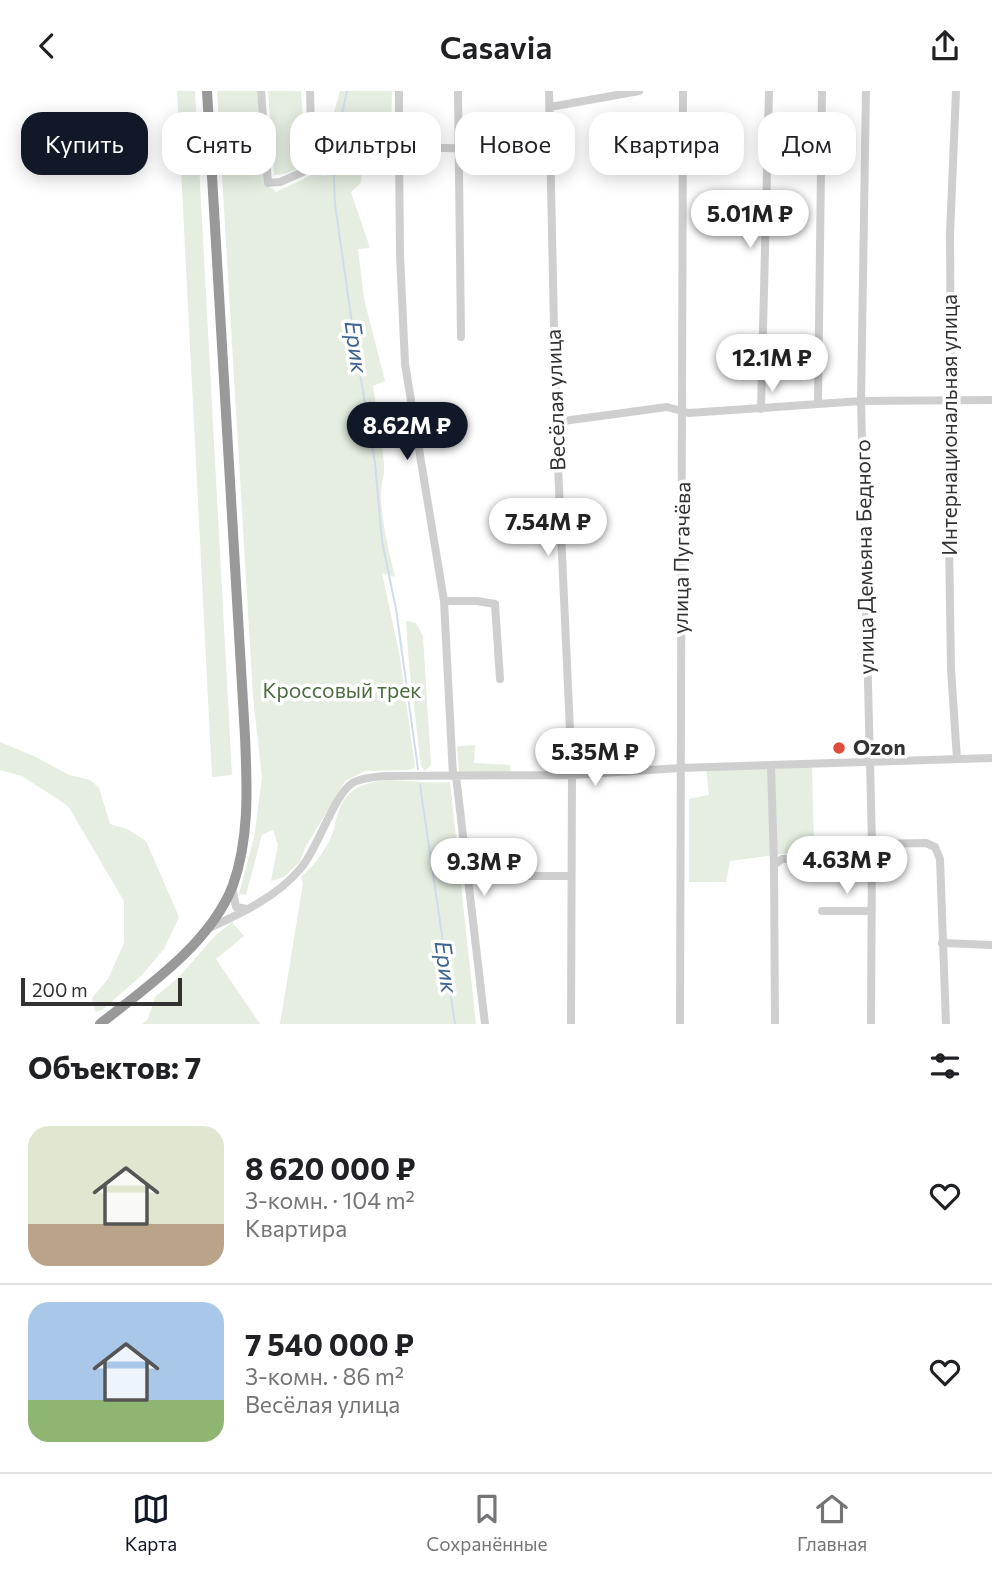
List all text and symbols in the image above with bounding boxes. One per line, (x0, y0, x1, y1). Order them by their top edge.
text: Casavia (440, 26, 552, 66)
icon: back (28, 27, 66, 65)
icon: share (926, 27, 964, 65)
chip: Купить (21, 112, 148, 175)
chip: Снять (162, 112, 276, 175)
chip: Фильтры (290, 112, 441, 175)
chip: Новое (455, 112, 575, 175)
chip: Квартира (589, 112, 744, 175)
chip: Дом (758, 112, 856, 175)
pin: 5.01M ₽ (685, 191, 815, 250)
text: 5.01M ₽ (707, 199, 793, 227)
street label: Интернациональная улица (936, 294, 961, 556)
water label: Ерик (339, 319, 375, 376)
street label: Весёлая улица (540, 329, 569, 471)
pin: 12.1M ₽ (707, 335, 837, 394)
text: 12.1M ₽ (732, 343, 812, 371)
pin: 8.62M ₽ (342, 403, 472, 462)
text: 8.62M ₽ (363, 411, 451, 439)
street label: улица Демьяна Бедного (849, 439, 878, 675)
street label: улица Пугачёва (667, 482, 694, 634)
pin: 7.54M ₽ (483, 498, 613, 558)
text: 7.54M ₽ (505, 507, 591, 535)
park label: Кроссовый трек (262, 677, 422, 702)
pin: 5.35M ₽ (530, 729, 660, 788)
place label: Ozon (853, 734, 906, 759)
text: 5.35M ₽ (551, 737, 639, 765)
marker: Ozon (831, 740, 847, 756)
pin: 4.63M ₽ (782, 837, 912, 896)
pin: 9.3M ₽ (427, 839, 541, 898)
text: 4.63M ₽ (803, 845, 891, 873)
text: 9.3M ₽ (446, 847, 522, 875)
water label: Ерик (429, 939, 465, 996)
scale bar (21, 975, 182, 1007)
text: 200 m (32, 978, 88, 1001)
icon: filters (926, 1047, 964, 1085)
text: Объектов: 7 (28, 1048, 201, 1085)
text: 8 620 000 ₽ (245, 1149, 415, 1186)
icon: home (84, 1154, 168, 1238)
icon: heart (926, 1177, 964, 1215)
text: 3-комн. · 104 m² (245, 1186, 415, 1214)
text: Квартира (245, 1214, 347, 1242)
text: 7 540 000 ₽ (245, 1325, 414, 1362)
icon: home (84, 1330, 168, 1414)
icon: heart (926, 1353, 964, 1391)
text: 3-комн. · 86 m² (245, 1362, 404, 1390)
text: Весёлая улица (245, 1390, 400, 1418)
tab: Карта (125, 1490, 177, 1555)
tab: Сохранённые (426, 1490, 548, 1555)
tab: Главная (797, 1490, 867, 1555)

